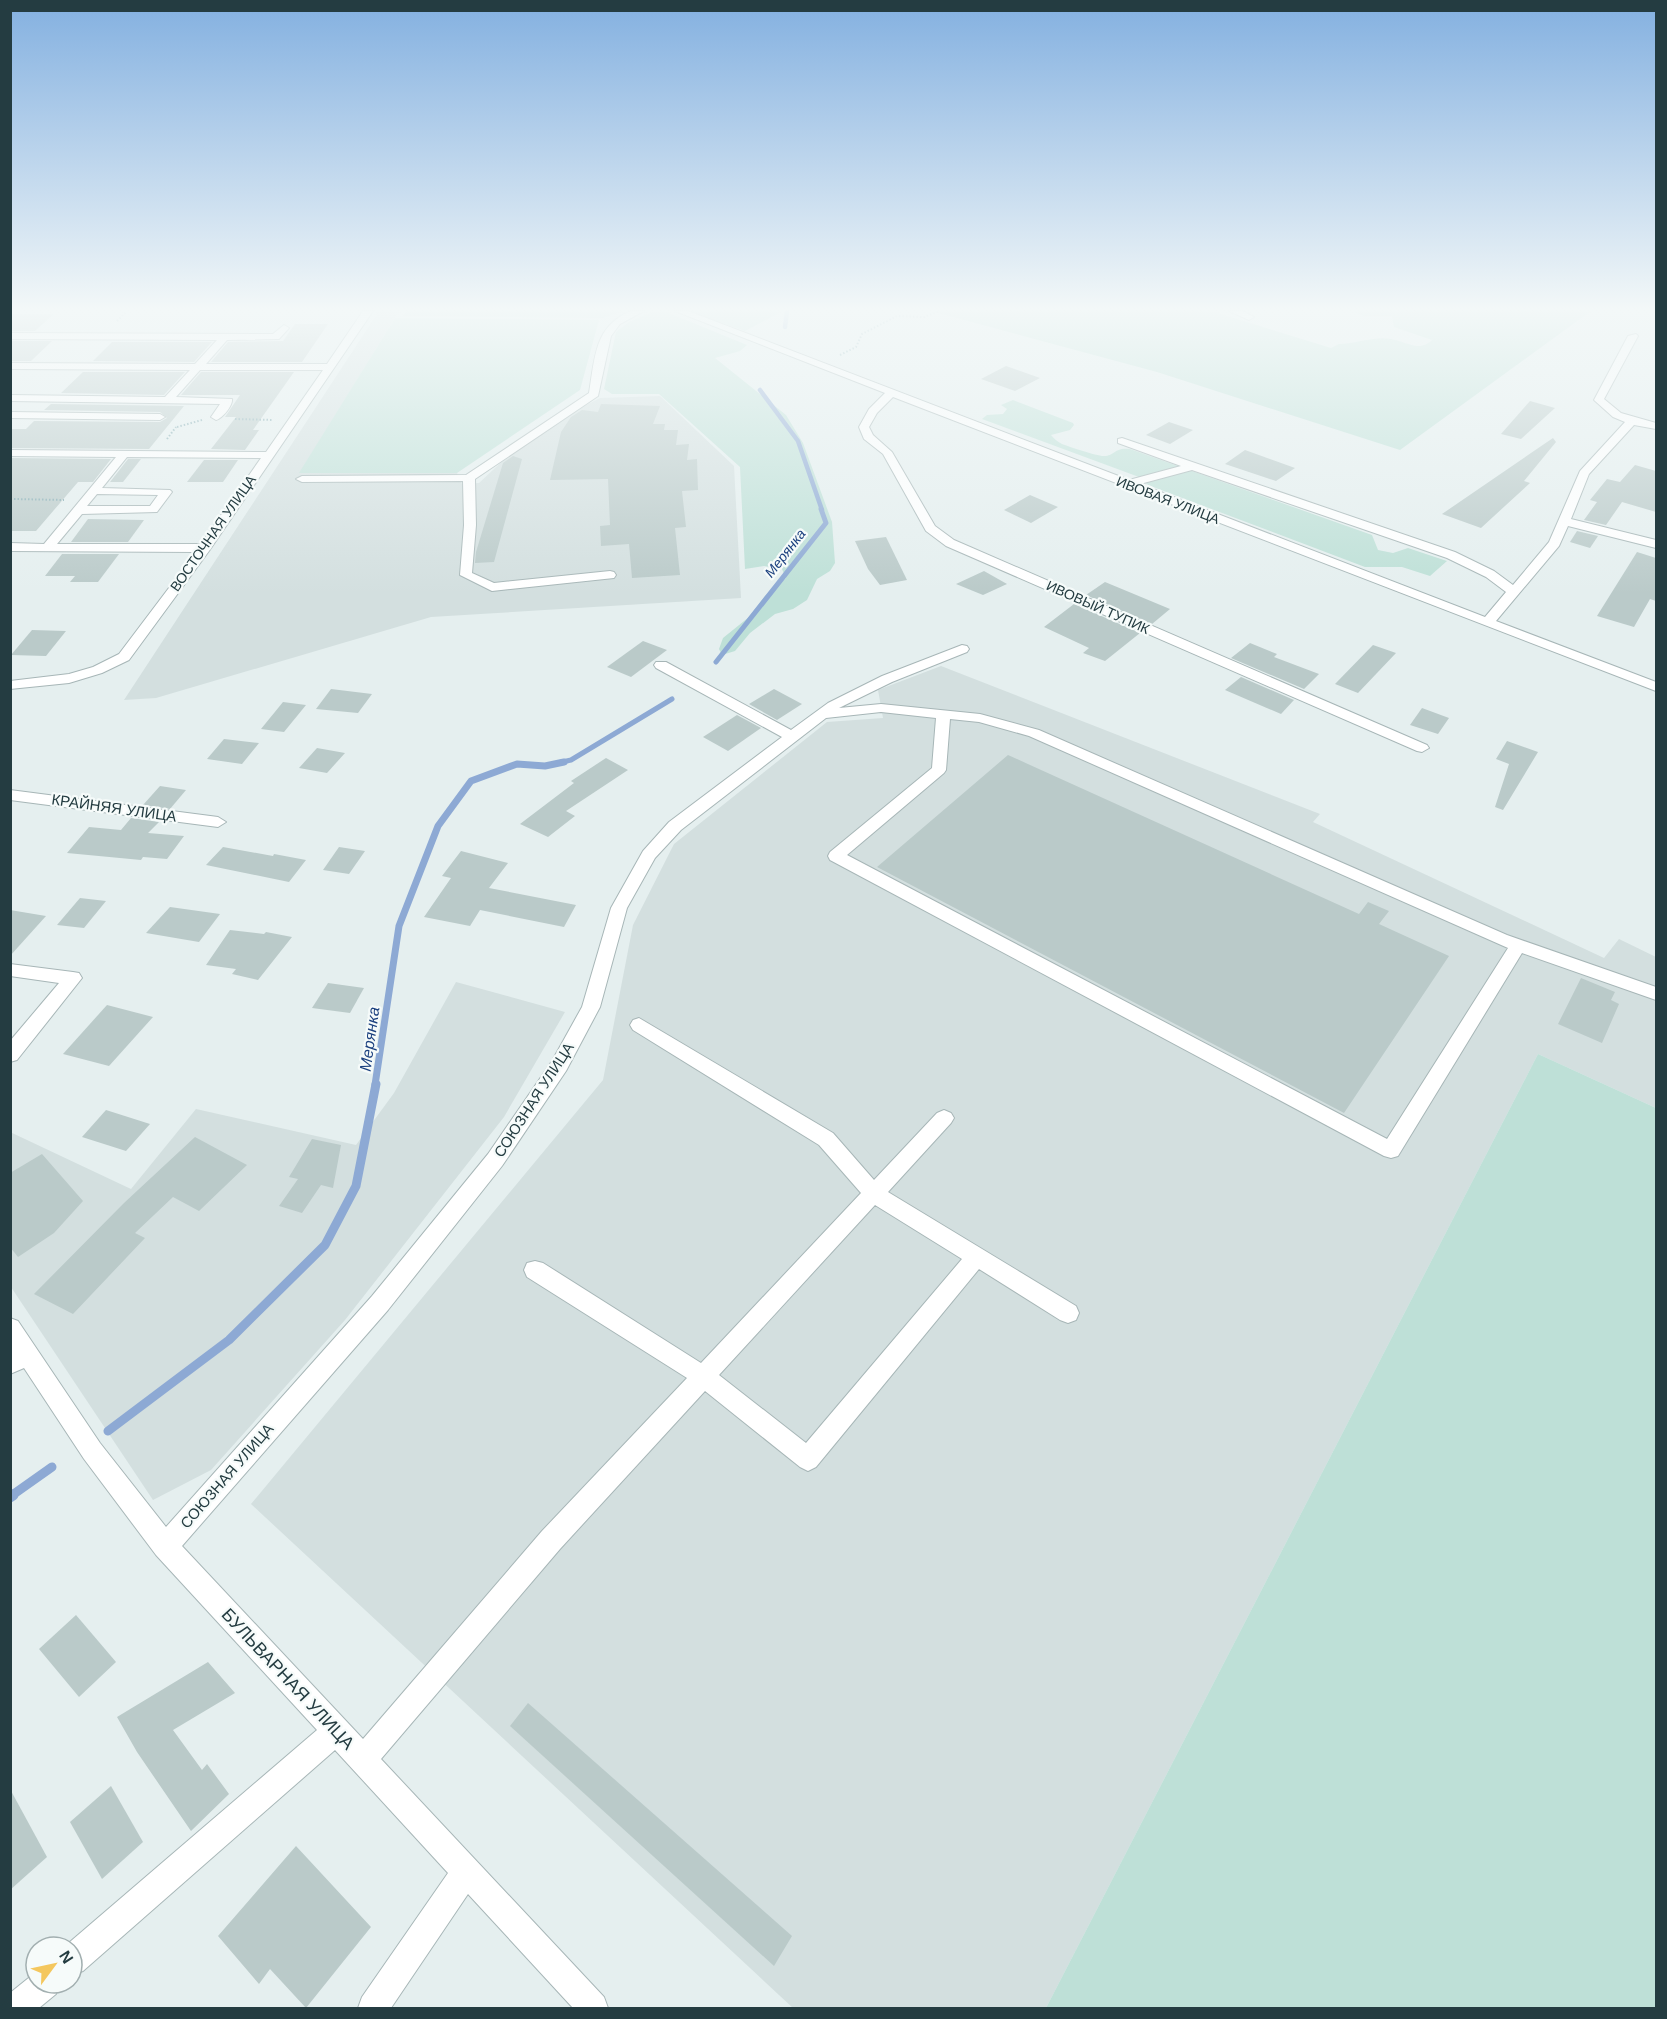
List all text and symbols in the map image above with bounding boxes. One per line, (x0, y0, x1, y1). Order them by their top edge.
street label: ВОСТОЧНАЯ УЛИЦА (167, 471, 260, 594)
street label: ИВОВАЯ УЛИЦА (1114, 473, 1223, 527)
water label: Мерянка (761, 526, 809, 580)
street label: ИВОВЫЙ ТУПИК (1044, 576, 1153, 637)
street label: КРАЙНЯЯ УЛИЦА (51, 790, 178, 825)
water label: Мерянка (357, 1006, 382, 1072)
street label: СОЮЗНАЯ УЛИЦА (490, 1039, 577, 1160)
street label: СОЮЗНАЯ УЛИЦА (177, 1420, 277, 1531)
street label: БУЛЬВАРНАЯ УЛИЦА (218, 1604, 358, 1754)
north arrow (24, 1935, 84, 1995)
text: N (56, 1948, 76, 1967)

